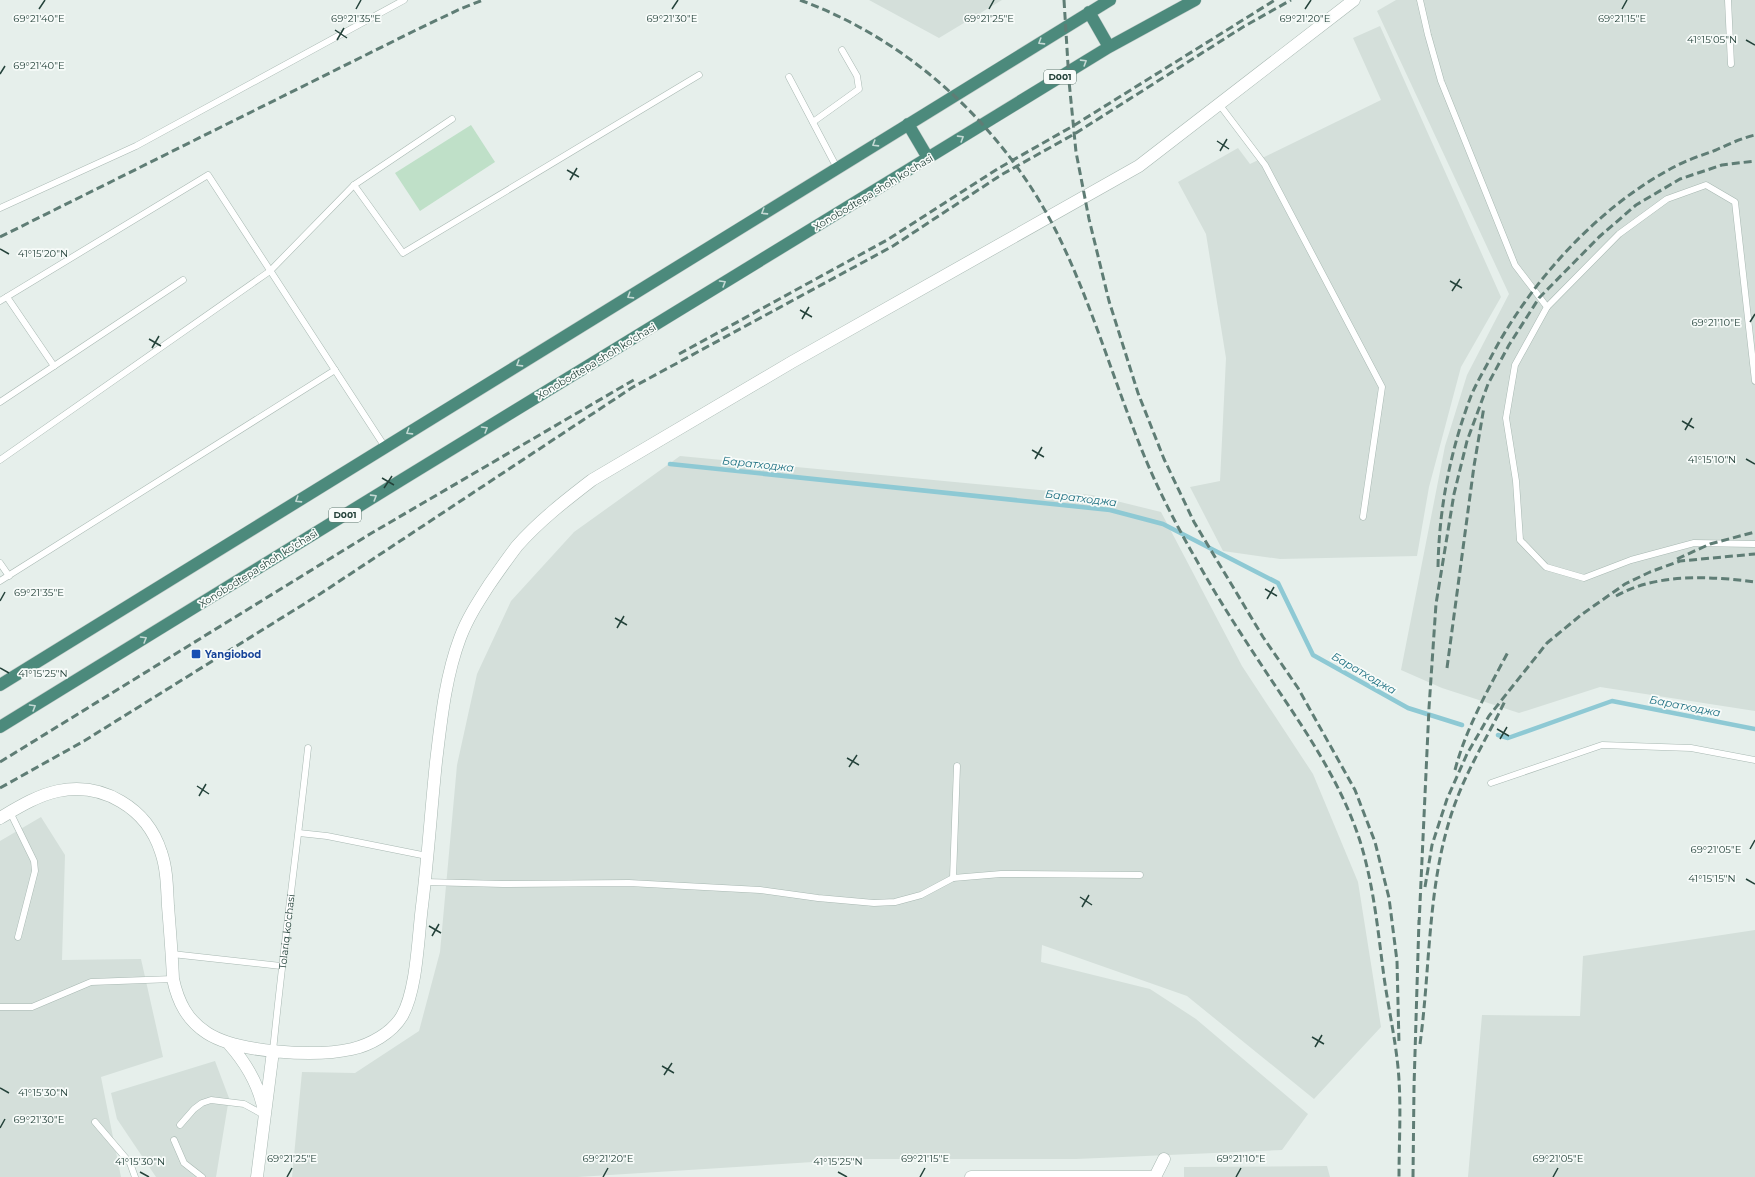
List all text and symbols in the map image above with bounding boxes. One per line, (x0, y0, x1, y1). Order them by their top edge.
text: 69°21'40"E (13, 12, 65, 25)
text: 69°21'35"E (331, 12, 381, 25)
text: 69°21'30"E (647, 12, 698, 25)
text: 69°21'25"E (964, 12, 1014, 25)
text: 69°21'20"E (1279, 12, 1331, 25)
text: 69°21'15"E (1598, 12, 1646, 25)
text: 41°15'05"N (1687, 33, 1737, 46)
one-way arrow (1038, 37, 1045, 45)
text: 69°21'40"E (13, 59, 65, 72)
one-way arrow (1080, 60, 1087, 67)
road number: D001 (1044, 70, 1076, 84)
one-way arrow (957, 135, 964, 143)
one-way arrow (872, 139, 879, 147)
street label: Xonobodtepa shoh ko'chasi (811, 151, 935, 233)
one-way arrow (762, 208, 769, 215)
text: 41°15'20"N (18, 247, 68, 260)
one-way arrow (719, 281, 726, 288)
one-way arrow (627, 291, 634, 298)
text: 69°21'10"E (1691, 316, 1741, 329)
street label: Xonobodtepa shoh ko'chasi (534, 320, 658, 402)
one-way arrow (516, 359, 523, 367)
one-way arrow (481, 426, 488, 433)
one-way arrow (406, 427, 413, 435)
water label: Баратходжа (721, 453, 795, 475)
text: 41°15'10"N (1688, 453, 1736, 466)
water label: Баратходжа (1044, 487, 1118, 509)
one-way arrow (370, 494, 377, 501)
one-way arrow (295, 496, 302, 503)
road number: D001 (329, 508, 361, 522)
street label: Xonobodtepa shoh ko'chasi (197, 527, 320, 610)
text: 69°21'35"E (14, 586, 64, 599)
one-way arrow (140, 636, 147, 643)
marker: Yangiobod (190, 648, 202, 660)
place label: Yangiobod (204, 648, 261, 661)
water label: Баратходжа (1329, 649, 1399, 697)
text: 41°15'25"N (18, 667, 68, 680)
water label: Баратходжа (1648, 692, 1722, 720)
one-way arrow (29, 704, 36, 711)
text: 69°21'05"E (1691, 843, 1742, 856)
text: 41°15'15"N (1688, 872, 1736, 885)
street label: Tolariq ko'chasi (276, 893, 298, 970)
text: 41°15'30"N (18, 1086, 68, 1099)
text: 69°21'30"E (14, 1113, 65, 1126)
text: 69°21'25"E (267, 1152, 317, 1165)
text: 69°21'20"E (582, 1152, 634, 1165)
text: 69°21'15"E (901, 1152, 949, 1165)
text: 69°21'10"E (1216, 1152, 1266, 1165)
text: 69°21'05"E (1533, 1152, 1584, 1165)
text: 41°15'30"N (115, 1155, 165, 1168)
text: 41°15'25"N (813, 1155, 863, 1168)

